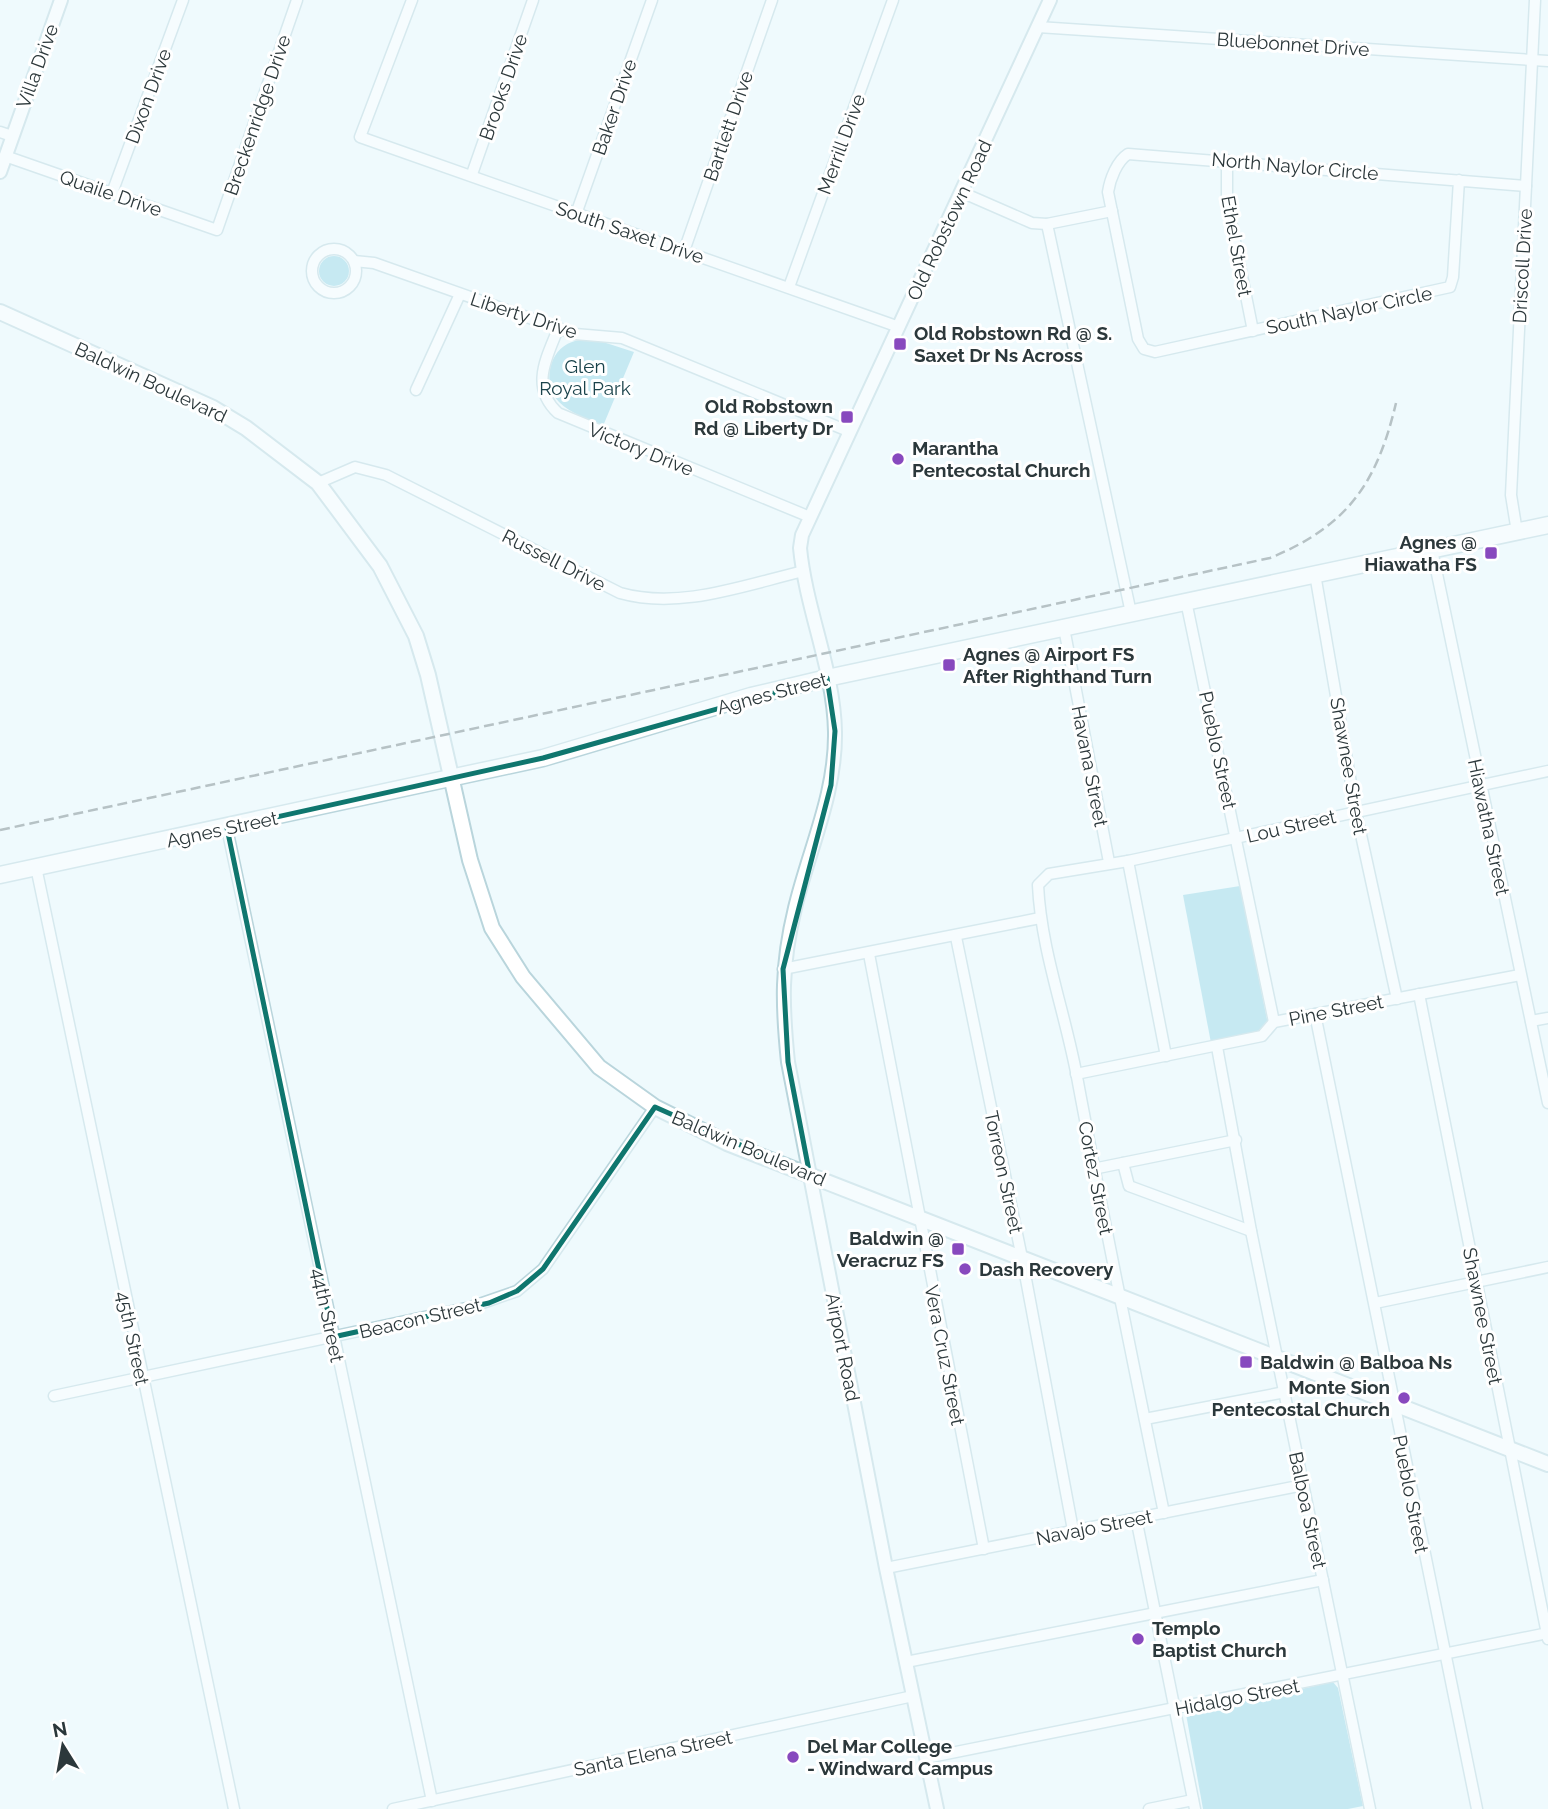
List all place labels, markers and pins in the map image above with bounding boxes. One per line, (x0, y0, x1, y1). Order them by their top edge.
place label: Old Robstown Rd @ S. Saxet Dr Ns Across (914, 322, 1112, 366)
marker: Old Robstown Rd @ S. Saxet Dr Ns Across (892, 336, 908, 352)
place label: Old Robstown Rd @ Liberty Dr (694, 395, 834, 439)
marker: Old Robstown Rd @ Liberty Dr (839, 409, 855, 425)
place label: Marantha Pentecostal Church (912, 437, 1090, 481)
marker: Marantha Pentecostal Church (890, 451, 906, 467)
place label: Agnes @ Hiawatha FS (1364, 531, 1477, 575)
marker: Agnes @ Hiawatha FS (1483, 545, 1499, 561)
place label: Agnes @ Airport FS After Righthand Turn (963, 643, 1152, 687)
marker: Agnes @ Airport FS After Righthand Turn (941, 657, 957, 673)
place label: Baldwin @ Veracruz FS (837, 1227, 944, 1271)
marker: Baldwin @ Veracruz FS (950, 1241, 966, 1257)
place label: Dash Recovery (979, 1258, 1114, 1280)
marker: Dash Recovery (957, 1261, 973, 1277)
place label: Baldwin @ Balboa Ns (1260, 1351, 1452, 1373)
marker: Baldwin @ Balboa Ns (1238, 1354, 1254, 1370)
place label: Monte Sion Pentecostal Church (1212, 1376, 1390, 1420)
marker: Monte Sion Pentecostal Church (1396, 1390, 1412, 1406)
place label: Templo Baptist Church (1152, 1617, 1287, 1661)
marker: Templo Baptist Church (1130, 1631, 1146, 1647)
place label: Del Mar College - Windward Campus (807, 1735, 993, 1779)
marker: Del Mar College - Windward Campus (785, 1749, 801, 1765)

